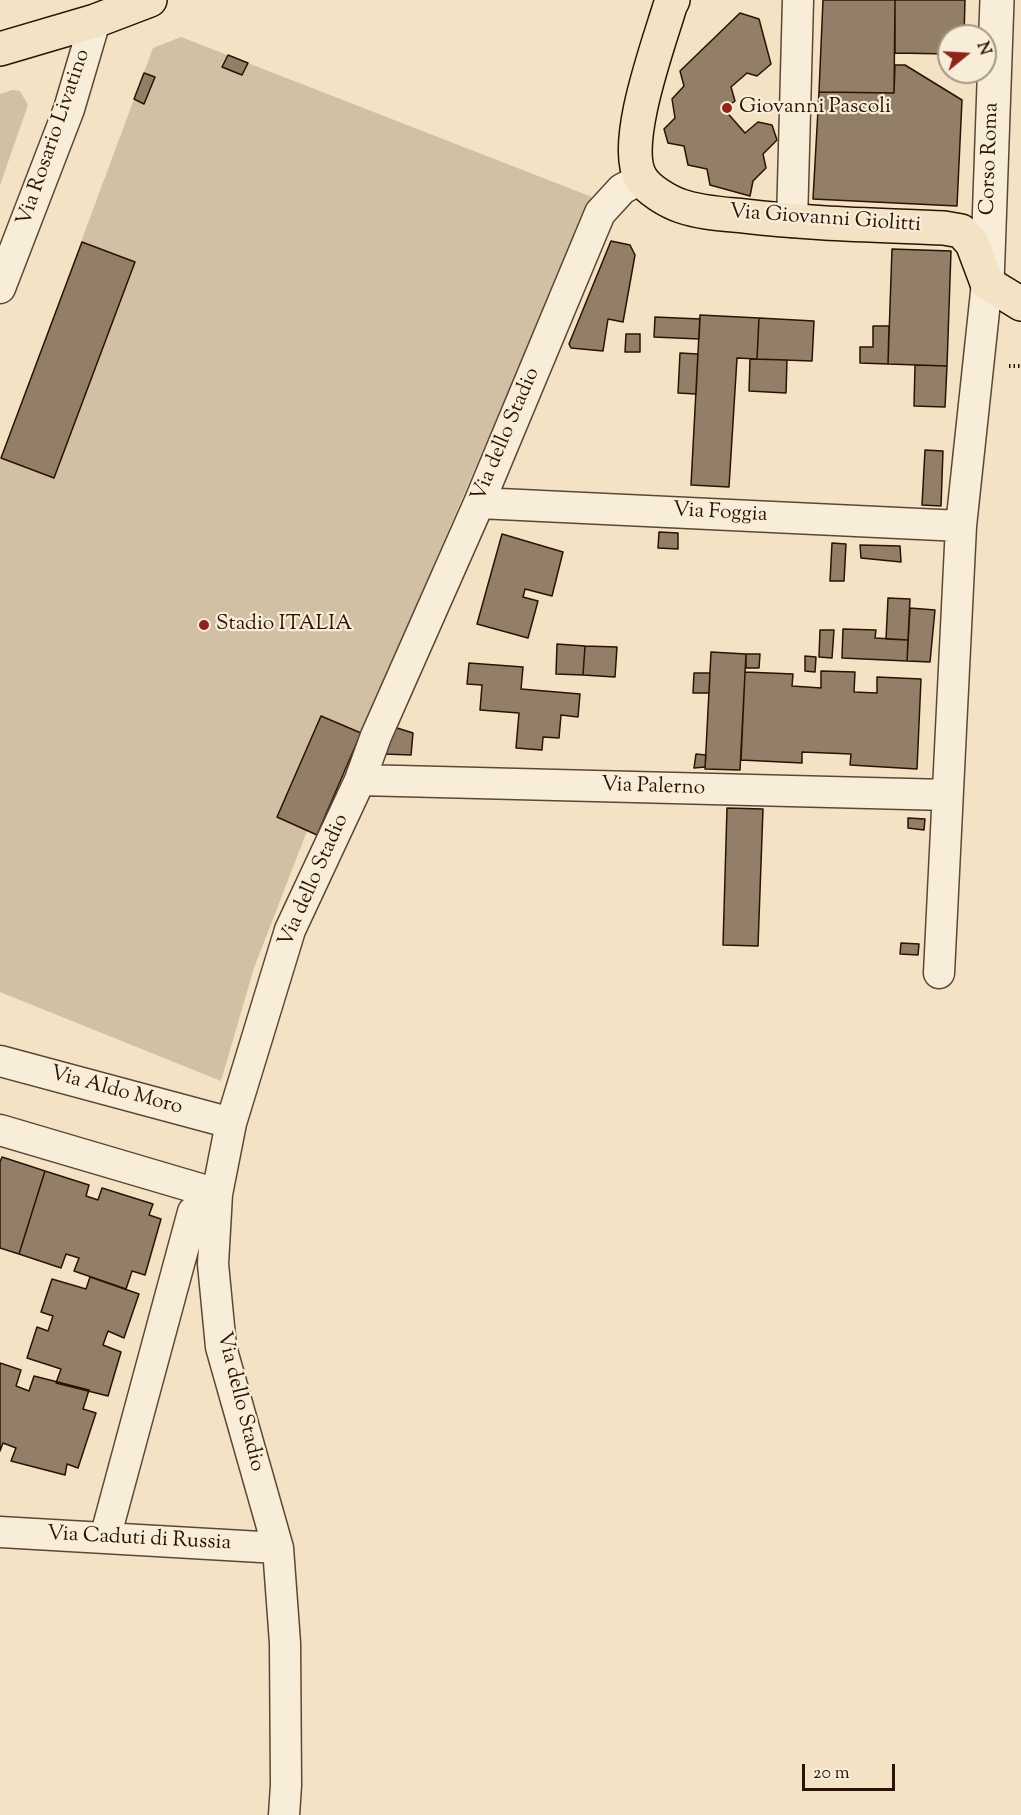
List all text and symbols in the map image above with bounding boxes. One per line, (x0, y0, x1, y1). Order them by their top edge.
north arrow (937, 24, 997, 84)
text: N (970, 39, 996, 59)
street label: Via Rosario Livatino (13, 46, 97, 230)
place label: Giovanni Pascoli (739, 95, 891, 121)
marker: Giovanni Pascoli (720, 101, 734, 115)
street label: Corso Roma (976, 102, 1006, 216)
street label: Via Giovanni Giolitti (728, 201, 922, 239)
street label: Via dello Stadio (467, 364, 547, 506)
street label: Via Foggia (672, 499, 768, 529)
place label: Stadio ITALIA (216, 612, 352, 638)
marker: Stadio ITALIA (197, 618, 211, 632)
street label: Via Palerno (601, 774, 705, 802)
street label: Via dello Stadio (274, 811, 356, 951)
street label: Via Aldo Moro (47, 1062, 185, 1122)
street label: Via dello Stadio (209, 1330, 269, 1474)
street label: Via Caduti di Russia (46, 1523, 232, 1557)
scale bar (805, 1752, 898, 1790)
text: 20 m (813, 1761, 850, 1787)

